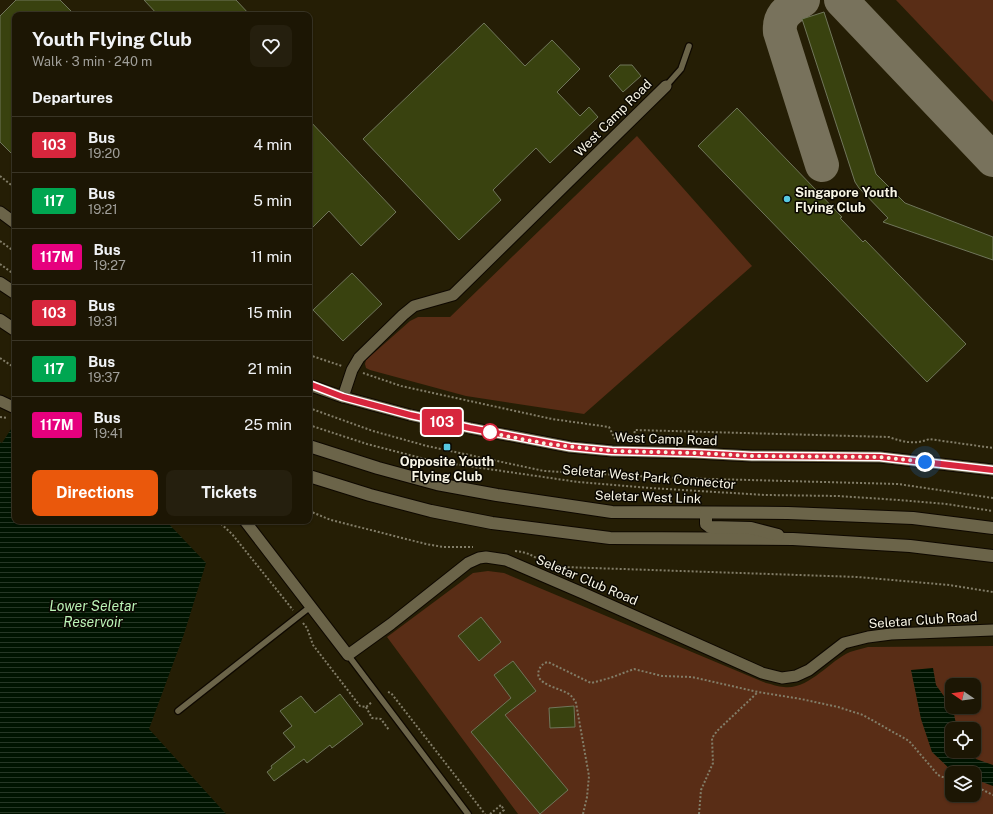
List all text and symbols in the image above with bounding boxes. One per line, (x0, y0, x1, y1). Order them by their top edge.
button: heart (250, 25, 292, 67)
text: Youth Flying Club (32, 28, 192, 50)
text: Walk · 3 min · 240 m (32, 54, 152, 69)
street label: West Camp Road (571, 76, 655, 160)
text: Departures (32, 89, 113, 106)
text: Bus (88, 129, 115, 146)
text: 4 min (253, 136, 292, 153)
text: 103 (42, 137, 66, 153)
text: 19:20 (88, 146, 120, 161)
text: Bus (88, 185, 115, 202)
place label: Singapore Youth Flying Club (795, 185, 897, 215)
text: 5 min (253, 192, 292, 209)
text: 117 (44, 193, 64, 209)
marker: Singapore Youth Flying Club (782, 194, 792, 204)
text: 19:21 (88, 202, 118, 217)
text: Bus (94, 241, 121, 258)
text: 11 min (251, 248, 292, 265)
text: 117M (40, 249, 74, 265)
text: 19:27 (94, 258, 126, 273)
text: Bus (88, 297, 115, 314)
text: 15 min (247, 304, 292, 321)
text: 103 (42, 305, 66, 321)
text: 19:31 (88, 314, 118, 329)
text: Bus (88, 353, 115, 370)
text: 21 min (248, 360, 292, 377)
text: 117 (44, 361, 64, 377)
text: 19:37 (88, 370, 120, 385)
text: Bus (94, 409, 121, 426)
line badge: 103 (419, 409, 465, 435)
text: 103 (430, 414, 454, 430)
text: 25 min (244, 416, 292, 433)
text: 117M (40, 417, 74, 433)
unlabelled marker (481, 423, 499, 441)
text: 19:41 (94, 426, 123, 441)
street label: West Camp Road (614, 430, 718, 448)
marker: Opposite Youth Flying Club (442, 442, 452, 452)
your location (915, 452, 935, 472)
place label: Opposite Youth Flying Club (400, 454, 494, 484)
street label: Seletar West Park Connector (562, 462, 736, 492)
button: Directions (32, 470, 158, 516)
button: Tickets (166, 470, 292, 516)
street label: Seletar West Link (595, 488, 701, 506)
street label: Seletar Club Road (534, 552, 640, 608)
water label: Lower Seletar Reservoir (49, 598, 137, 630)
street label: Seletar Club Road (868, 609, 978, 631)
north arrow (945, 678, 981, 714)
map controls (945, 678, 981, 802)
button: locate (945, 722, 981, 758)
button: layers (945, 766, 981, 802)

